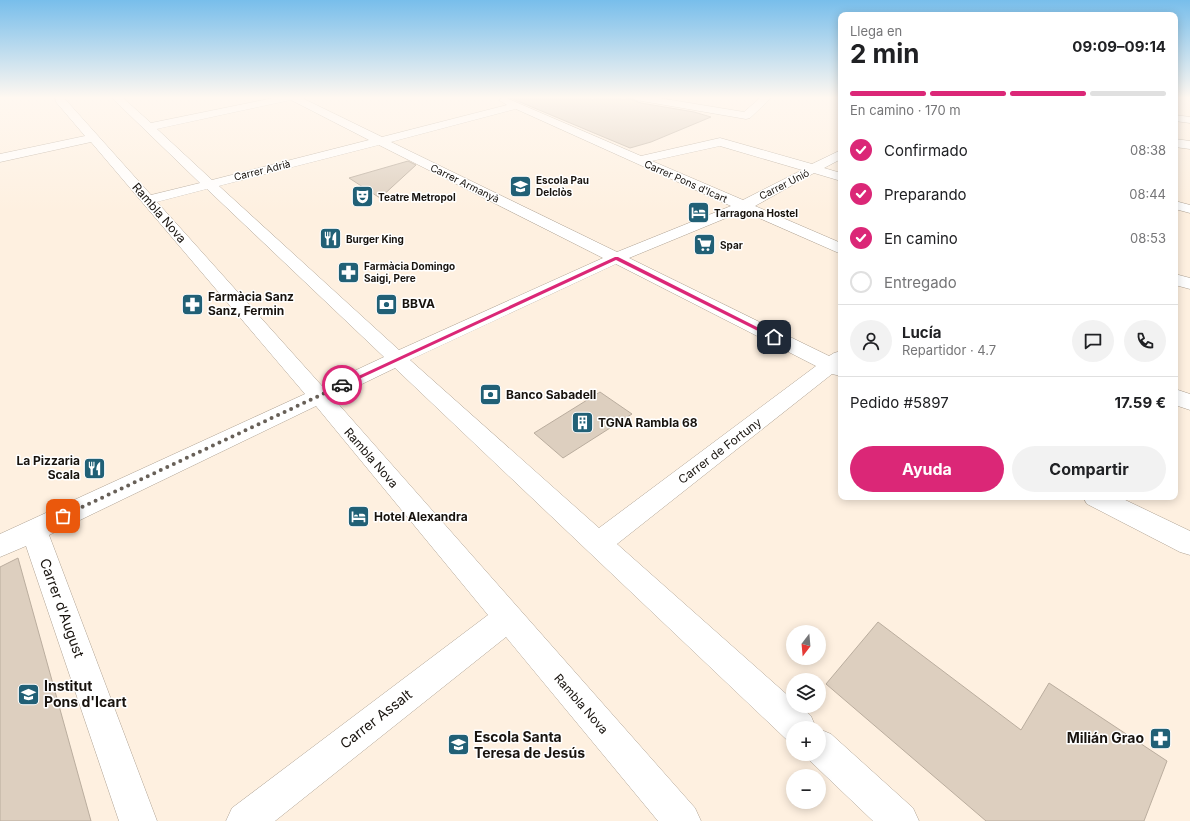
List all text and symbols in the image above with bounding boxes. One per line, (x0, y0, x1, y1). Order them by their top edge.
text: Llega en (850, 23, 902, 39)
text: 09:09–09:14 (1072, 37, 1166, 56)
text: 2 min (850, 38, 920, 69)
text: En camino · 170 m (850, 102, 961, 118)
icon: check (850, 139, 872, 161)
text: Confirmado (884, 141, 968, 160)
text: 08:38 (1130, 142, 1166, 158)
street label: Carrer Adrià (232, 157, 292, 183)
street label: Carrer Pons d'Icart (643, 157, 730, 205)
street label: Carrer Armanyà (429, 161, 501, 205)
street label: Carrer Unió (757, 166, 811, 202)
school or university icon: Escola Pau Delclòs (508, 173, 534, 199)
place label: Escola Pau Delclòs (536, 174, 589, 198)
street label: Rambla Nova (129, 180, 190, 246)
icon: check (850, 183, 872, 205)
theatre icon: Teatre Metropol (350, 184, 376, 210)
text: Preparando (884, 185, 967, 204)
text: 08:44 (1129, 186, 1166, 202)
place label: Teatre Metropol (378, 191, 456, 203)
hotel icon: Tarragona Hostel (686, 200, 712, 226)
place label: Tarragona Hostel (714, 207, 798, 220)
restaurant icon: Burger King (318, 226, 344, 252)
icon: check (850, 227, 872, 249)
text: En camino (884, 229, 958, 248)
text: 08:53 (1130, 230, 1166, 246)
supermarket icon: Spar (692, 232, 718, 258)
place label: Burger King (346, 233, 404, 246)
place label: Spar (720, 239, 743, 251)
pharmacy icon: Farmàcia Domingo Saigi, Pere (336, 259, 362, 285)
place label: Farmàcia Domingo Saigi, Pere (364, 260, 455, 285)
text: Entregado (884, 273, 957, 292)
place label: Farmàcia Sanz Sanz, Fermin (208, 289, 294, 318)
pharmacy icon: Farmàcia Sanz Sanz, Fermin (179, 291, 205, 317)
bank icon: BBVA (374, 291, 400, 317)
place label: BBVA (402, 296, 435, 311)
pin (757, 320, 791, 354)
button: person (850, 320, 892, 362)
button: chat (1072, 320, 1114, 362)
button: phone (1124, 320, 1166, 362)
text: Lucía (902, 323, 941, 342)
icon: home (763, 326, 785, 348)
text: Repartidor · 4.7 (902, 342, 996, 358)
courier (322, 365, 362, 405)
icon: car (331, 374, 353, 396)
bank icon: Banco Sabadell (477, 382, 503, 408)
place label: Banco Sabadell (506, 387, 596, 402)
text: Pedido #5897 (850, 393, 949, 412)
text: 17.59 € (1115, 393, 1166, 412)
building icon: TGNA Rambla 68 (570, 410, 596, 436)
street label: Carrer de Fortuny (675, 414, 764, 487)
place label: TGNA Rambla 68 (598, 415, 698, 430)
street label: Rambla Nova (341, 425, 402, 491)
button: Ayuda (850, 446, 1004, 492)
button: Compartir (1012, 446, 1166, 492)
place label: La Pizzaria Scala (16, 453, 80, 482)
restaurant icon: La Pizzaria Scala (82, 455, 108, 481)
pin (46, 499, 80, 533)
hotel icon: Hotel Alexandra (345, 504, 371, 530)
icon: bag (52, 505, 74, 527)
place label: Hotel Alexandra (374, 509, 468, 524)
street label: Carrer d'August (37, 556, 88, 660)
north arrow (786, 625, 826, 665)
map controls (786, 625, 826, 809)
street label: Rambla Nova (551, 671, 612, 737)
button: layers (786, 673, 826, 713)
place label: Institut Pons d'Icart (44, 677, 127, 710)
school or university icon: Institut Pons d'Icart (15, 681, 41, 707)
street label: Carrer Assalt (336, 685, 415, 752)
button: + (786, 721, 826, 761)
pharmacy icon: Milián Grao (1147, 725, 1173, 751)
place label: Escola Santa Teresa de Jesús (474, 728, 585, 761)
place label: Milián Grao (1067, 729, 1144, 746)
school or university icon: Escola Santa Teresa de Jesús (445, 732, 471, 758)
button: − (786, 769, 826, 809)

